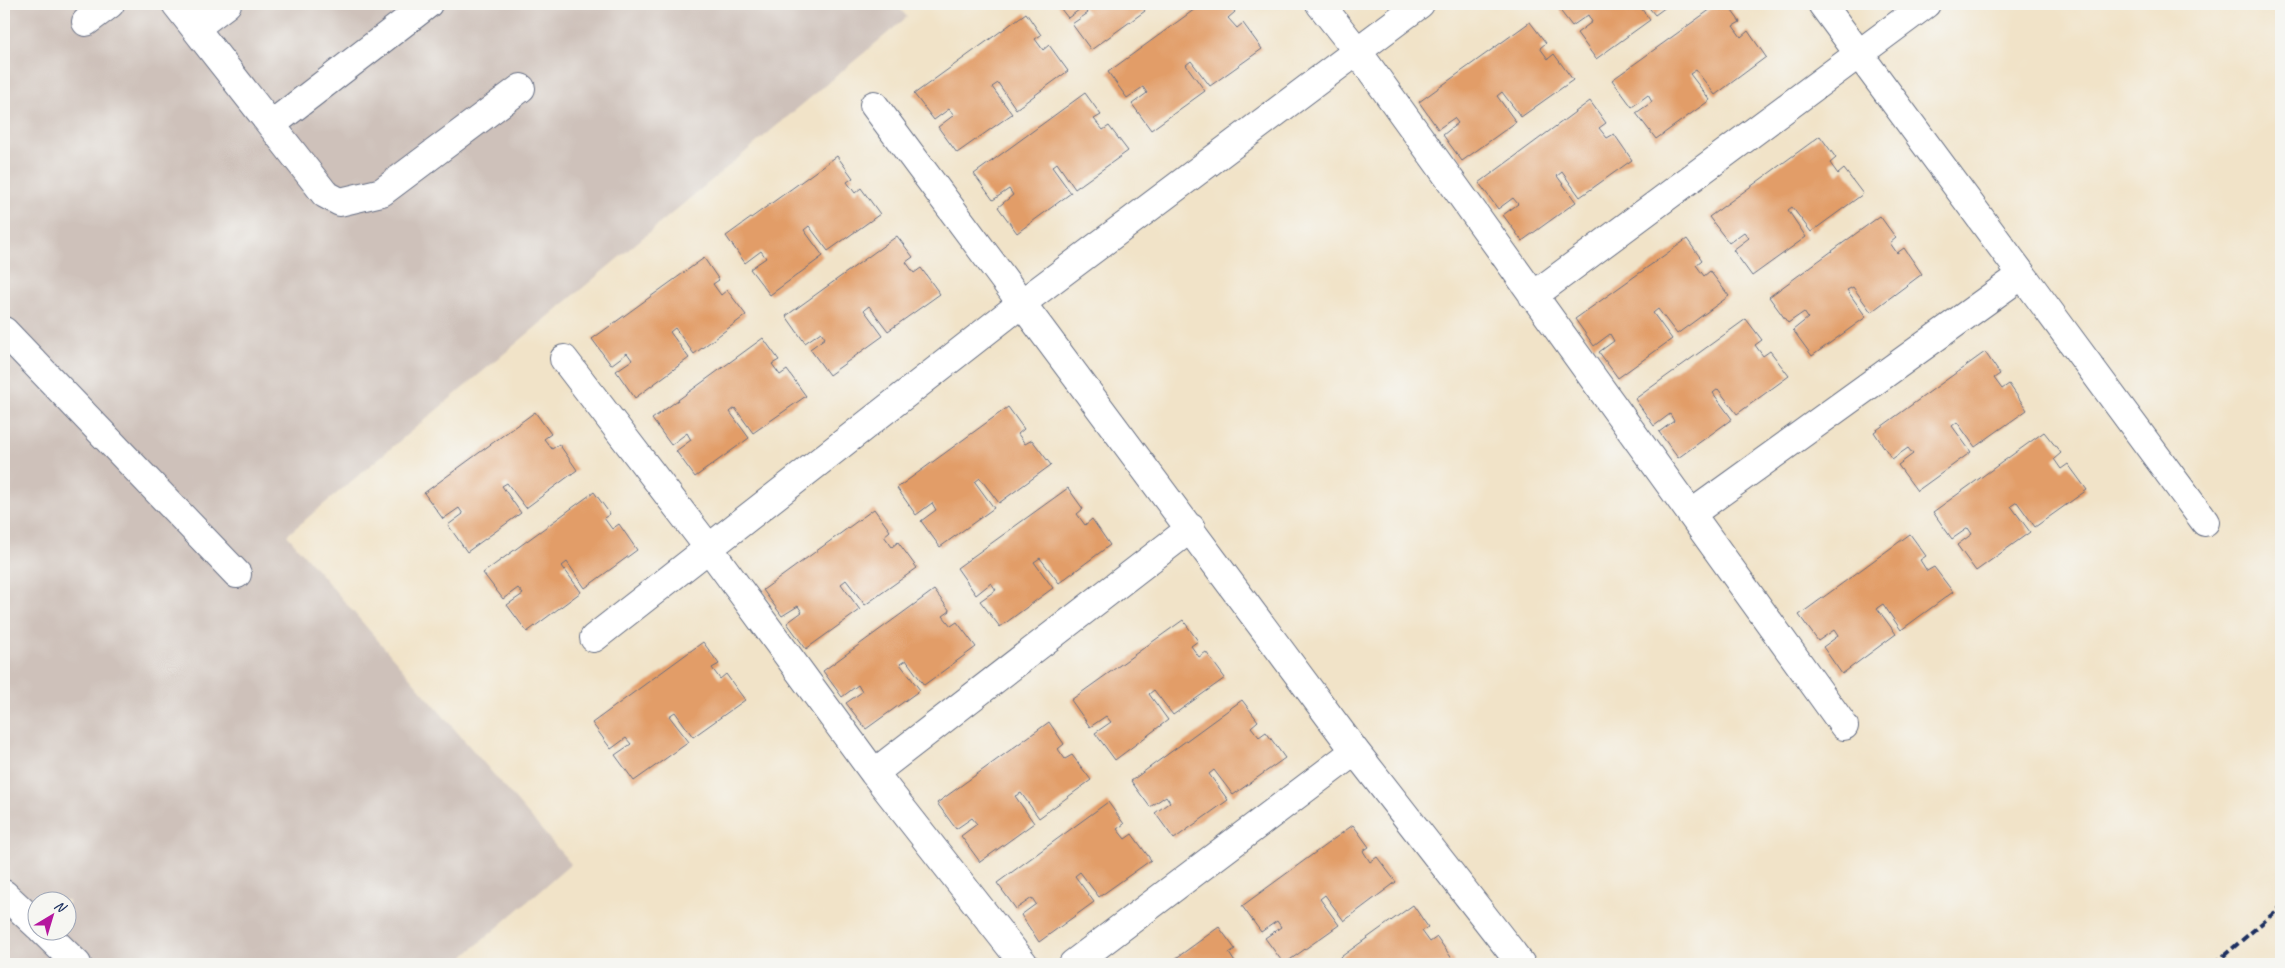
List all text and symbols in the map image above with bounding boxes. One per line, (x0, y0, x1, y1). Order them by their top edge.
north arrow (28, 890, 78, 940)
text: N (51, 897, 70, 917)

